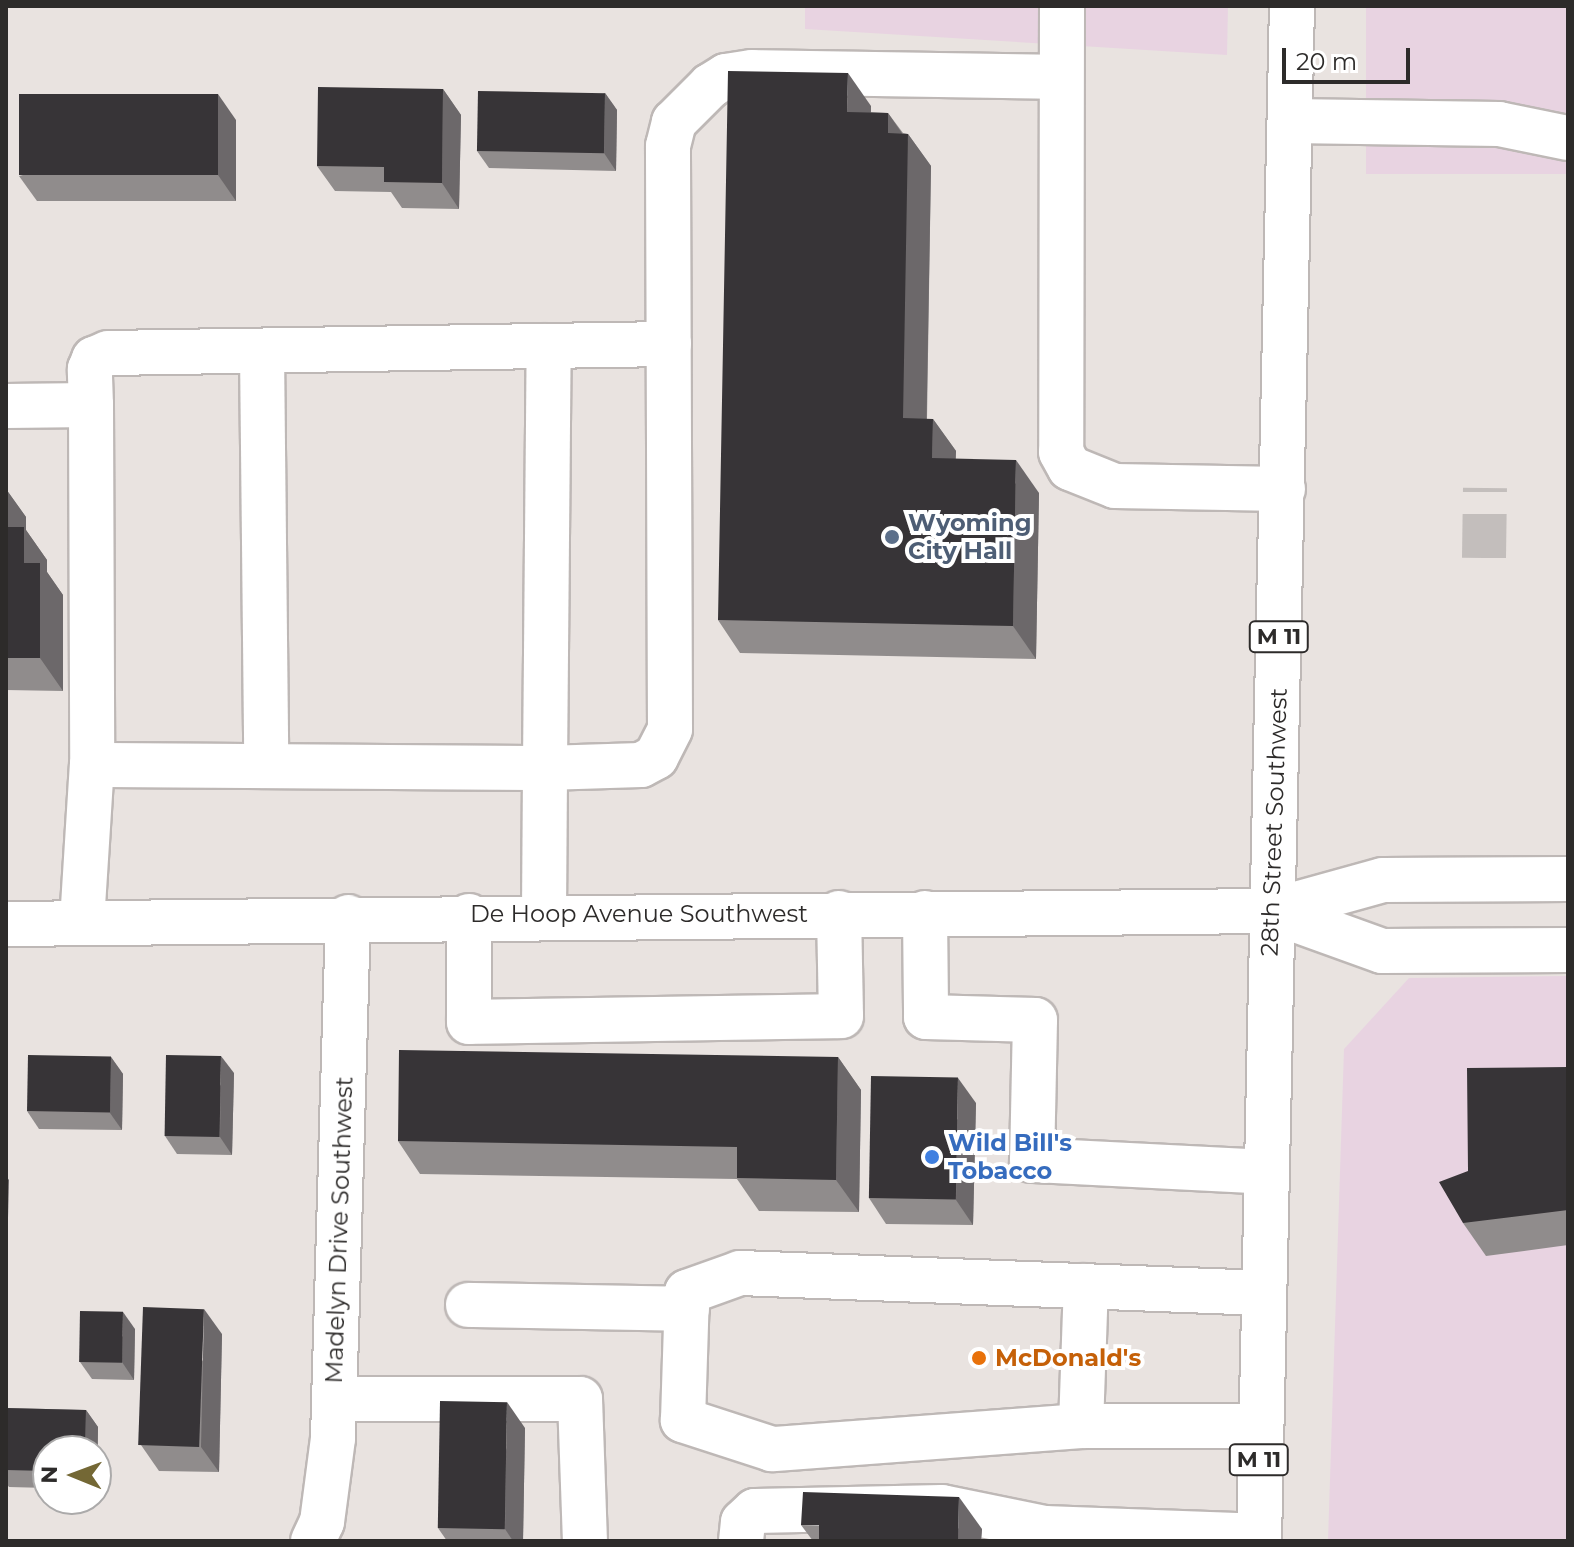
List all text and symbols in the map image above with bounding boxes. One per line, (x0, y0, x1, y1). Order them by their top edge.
scale bar (1286, 32, 1414, 82)
text: 20 m (1296, 47, 1357, 76)
place label: Wyoming City Hall (908, 509, 1032, 565)
marker: Wyoming City Hall (883, 528, 901, 546)
road number: M 11 (1247, 619, 1311, 655)
street label: 28th Street Southwest (1255, 687, 1293, 957)
street label: De Hoop Avenue Southwest (470, 900, 808, 928)
street label: Madelyn Drive Southwest (319, 1076, 359, 1384)
place label: Wild Bill's Tobacco (948, 1129, 1072, 1185)
marker: Wild Bill's Tobacco (923, 1148, 941, 1166)
place label: McDonald's (995, 1344, 1141, 1372)
marker: McDonald's (970, 1349, 988, 1367)
north arrow (32, 1435, 112, 1515)
road number: M 11 (1227, 1442, 1291, 1478)
text: N (36, 1465, 63, 1484)

